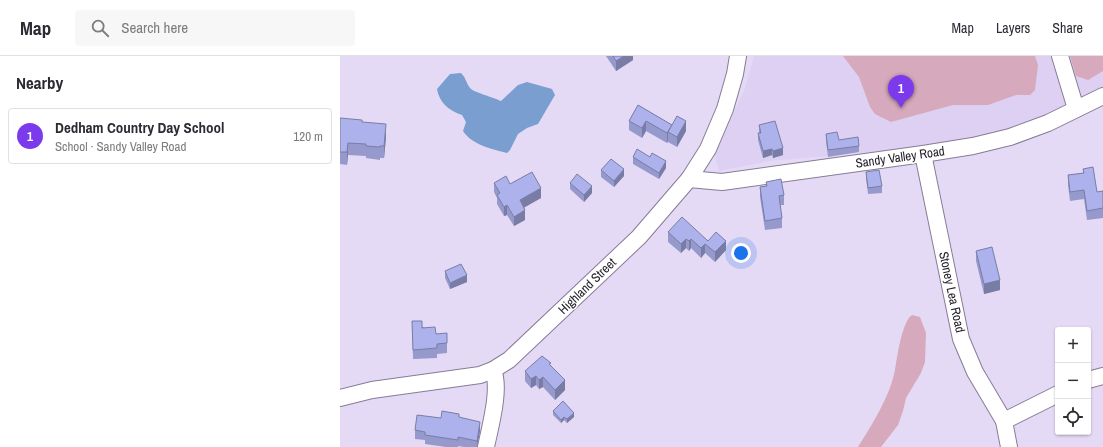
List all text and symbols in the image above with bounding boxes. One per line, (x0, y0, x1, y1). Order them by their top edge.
search box (75, 10, 355, 46)
text: Map (20, 15, 51, 41)
icon: search (89, 17, 111, 39)
text: Search here (121, 17, 188, 38)
text: Map (952, 19, 974, 37)
text: Layers (996, 19, 1030, 37)
text: Share (1052, 19, 1083, 37)
text: Nearby (16, 71, 63, 94)
pin: 1 (888, 75, 914, 108)
text: Dedham Country Day School (55, 117, 225, 138)
text: 1 (27, 128, 33, 145)
text: 120 m (293, 128, 323, 145)
text: School · Sandy Valley Road (55, 138, 186, 155)
street label: Sandy Valley Road (854, 142, 946, 172)
your location (731, 243, 751, 263)
street label: Stoney Lea Road (935, 250, 969, 334)
street label: Highland Street (554, 254, 620, 318)
map controls (1055, 327, 1091, 435)
button: + (1055, 327, 1091, 363)
button: − (1055, 363, 1091, 399)
button: locate (1055, 399, 1091, 435)

